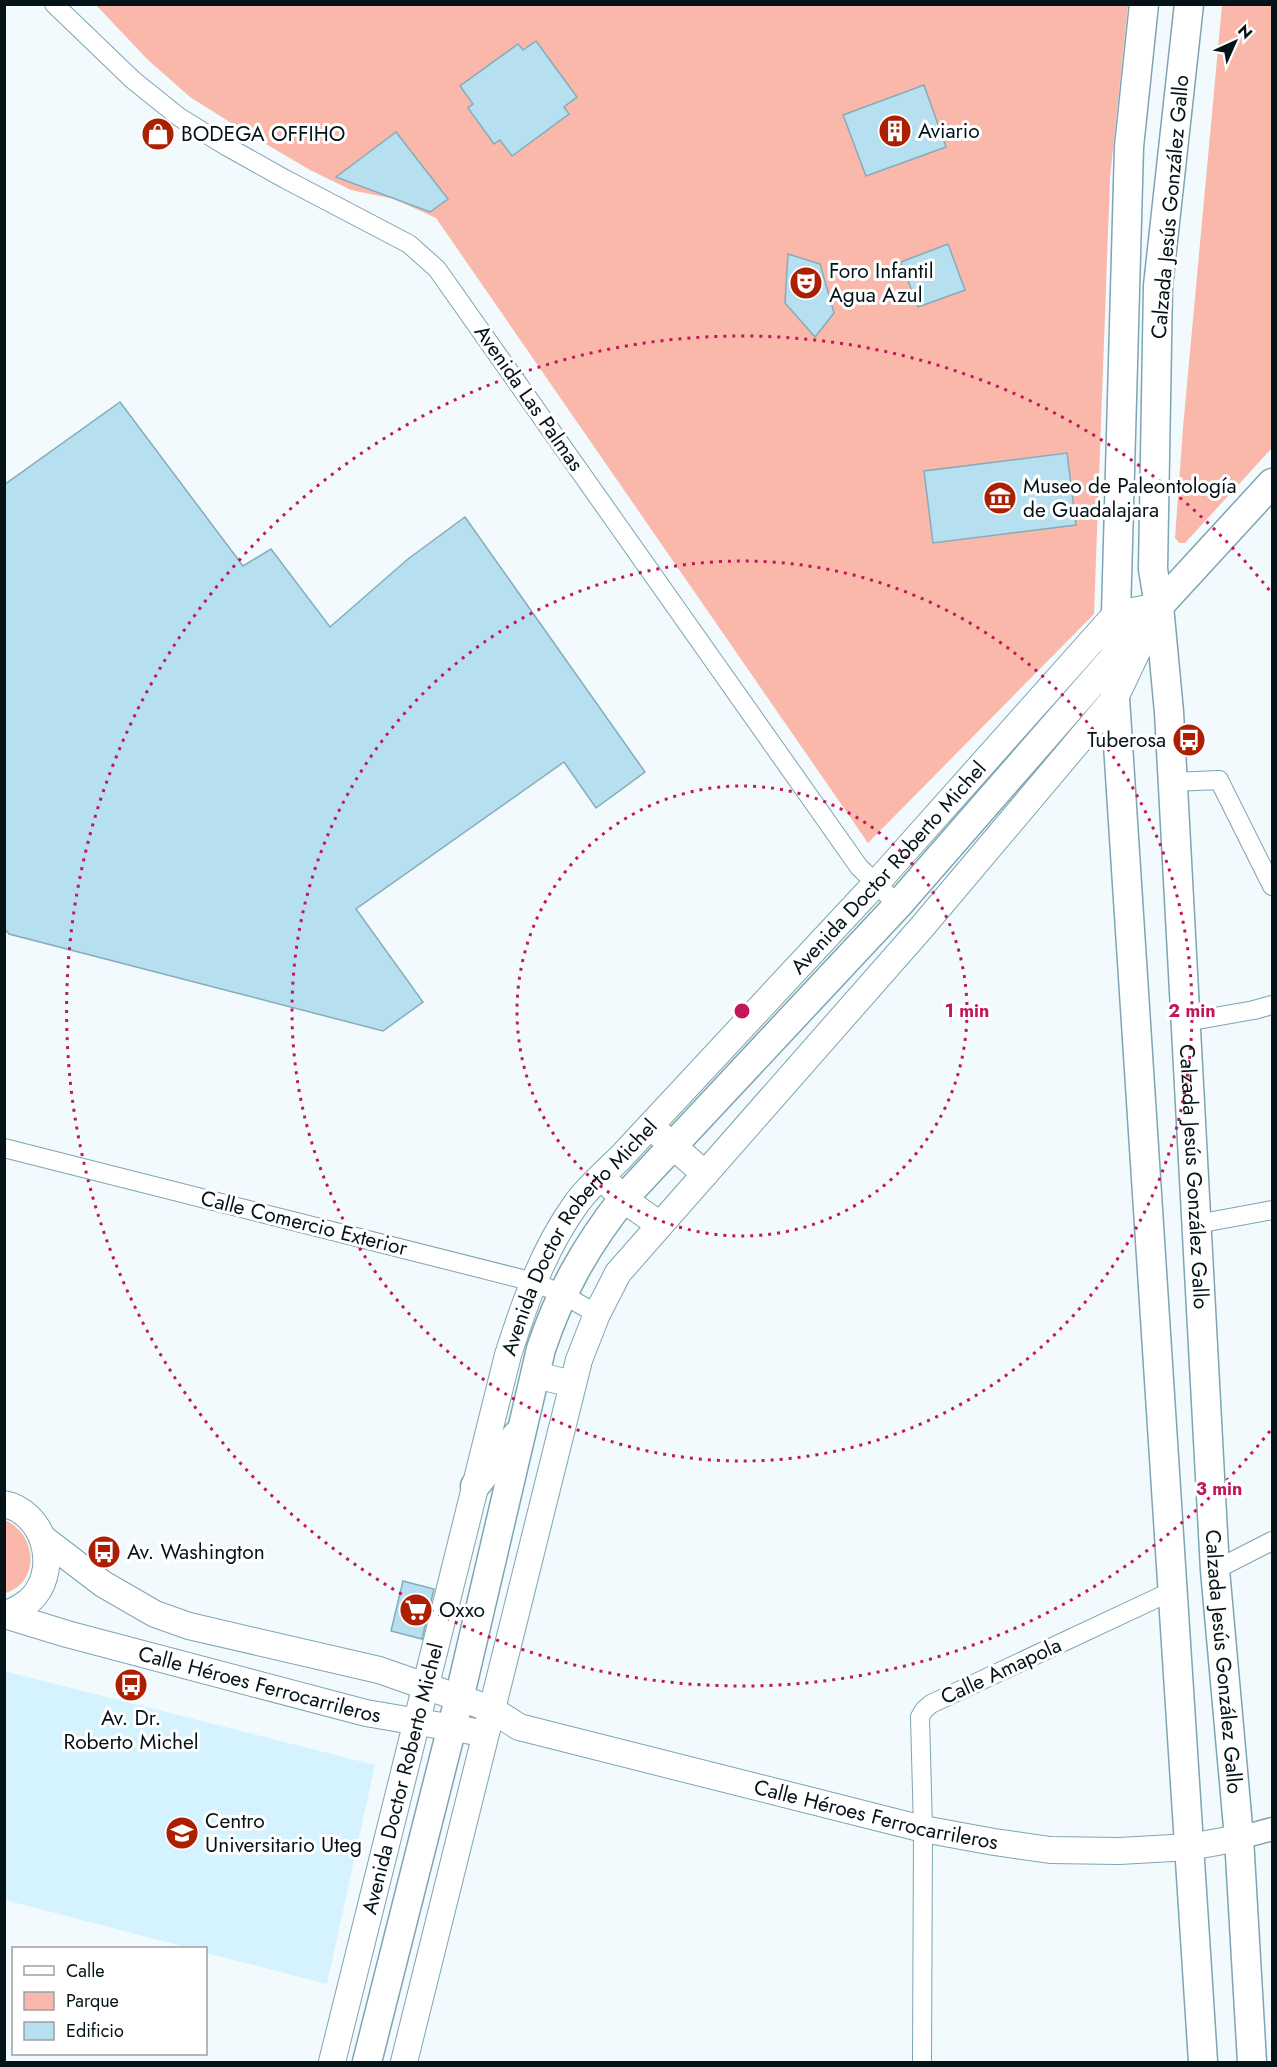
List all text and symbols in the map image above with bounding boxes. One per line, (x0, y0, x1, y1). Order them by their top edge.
north arrow (1205, 12, 1265, 72)
text: N (1233, 19, 1258, 44)
street label: Calzada Jesús González Gallo (1144, 74, 1196, 340)
building icon: Aviario (877, 113, 913, 149)
shop icon: BODEGA OFFIHO (140, 116, 176, 152)
place label: Aviario (918, 116, 980, 146)
place label: BODEGA OFFIHO (181, 119, 345, 149)
place label: Foro Infantil Agua Azul (829, 256, 934, 310)
theatre icon: Foro Infantil Agua Azul (788, 265, 824, 301)
street label: Avenida Las Palmas (467, 319, 591, 477)
place label: Museo de Paleontología de Guadalajara (1023, 471, 1237, 525)
museum icon: Museo de Paleontología de Guadalajara (982, 480, 1018, 516)
bus stop icon: Tuberosa (1171, 722, 1207, 758)
place label: Tuberosa (1087, 725, 1166, 755)
street label: Avenida Doctor Roberto Michel (784, 755, 993, 981)
text: 1 min (945, 998, 989, 1024)
text: 2 min (1168, 998, 1216, 1024)
centre of rings (732, 1001, 752, 1021)
street label: Calzada Jesús González Gallo (1172, 1043, 1216, 1310)
street label: Avenida Doctor Roberto Michel (494, 1112, 664, 1359)
street label: Calle Comercio Exterior (198, 1183, 411, 1263)
text: 3 min (1196, 1476, 1242, 1502)
street label: Calzada Jesús González Gallo (1198, 1529, 1250, 1795)
bus stop icon: Av. Washington (86, 1534, 122, 1570)
place label: Av. Washington (127, 1537, 265, 1567)
supermarket icon: Oxxo (398, 1592, 434, 1628)
place label: Oxxo (439, 1595, 485, 1625)
street label: Calle Amapola (936, 1630, 1066, 1712)
street label: Calle Héroes Ferrocarrileros (135, 1638, 383, 1730)
street label: Avenida Doctor Roberto Michel (354, 1640, 451, 1917)
bus stop icon: Av. Dr. Roberto Michel (113, 1667, 149, 1703)
place label: Av. Dr. Roberto Michel (63, 1703, 199, 1757)
street label: Calle Héroes Ferrocarrileros (751, 1772, 1001, 1857)
place label: Centro Universitario Uteg (205, 1806, 362, 1860)
school or university icon: Centro Universitario Uteg (164, 1815, 200, 1851)
legend (12, 1947, 207, 2055)
text: Calle (66, 1958, 105, 1984)
text: Parque (66, 1988, 119, 2014)
text: Edificio (66, 2018, 124, 2044)

